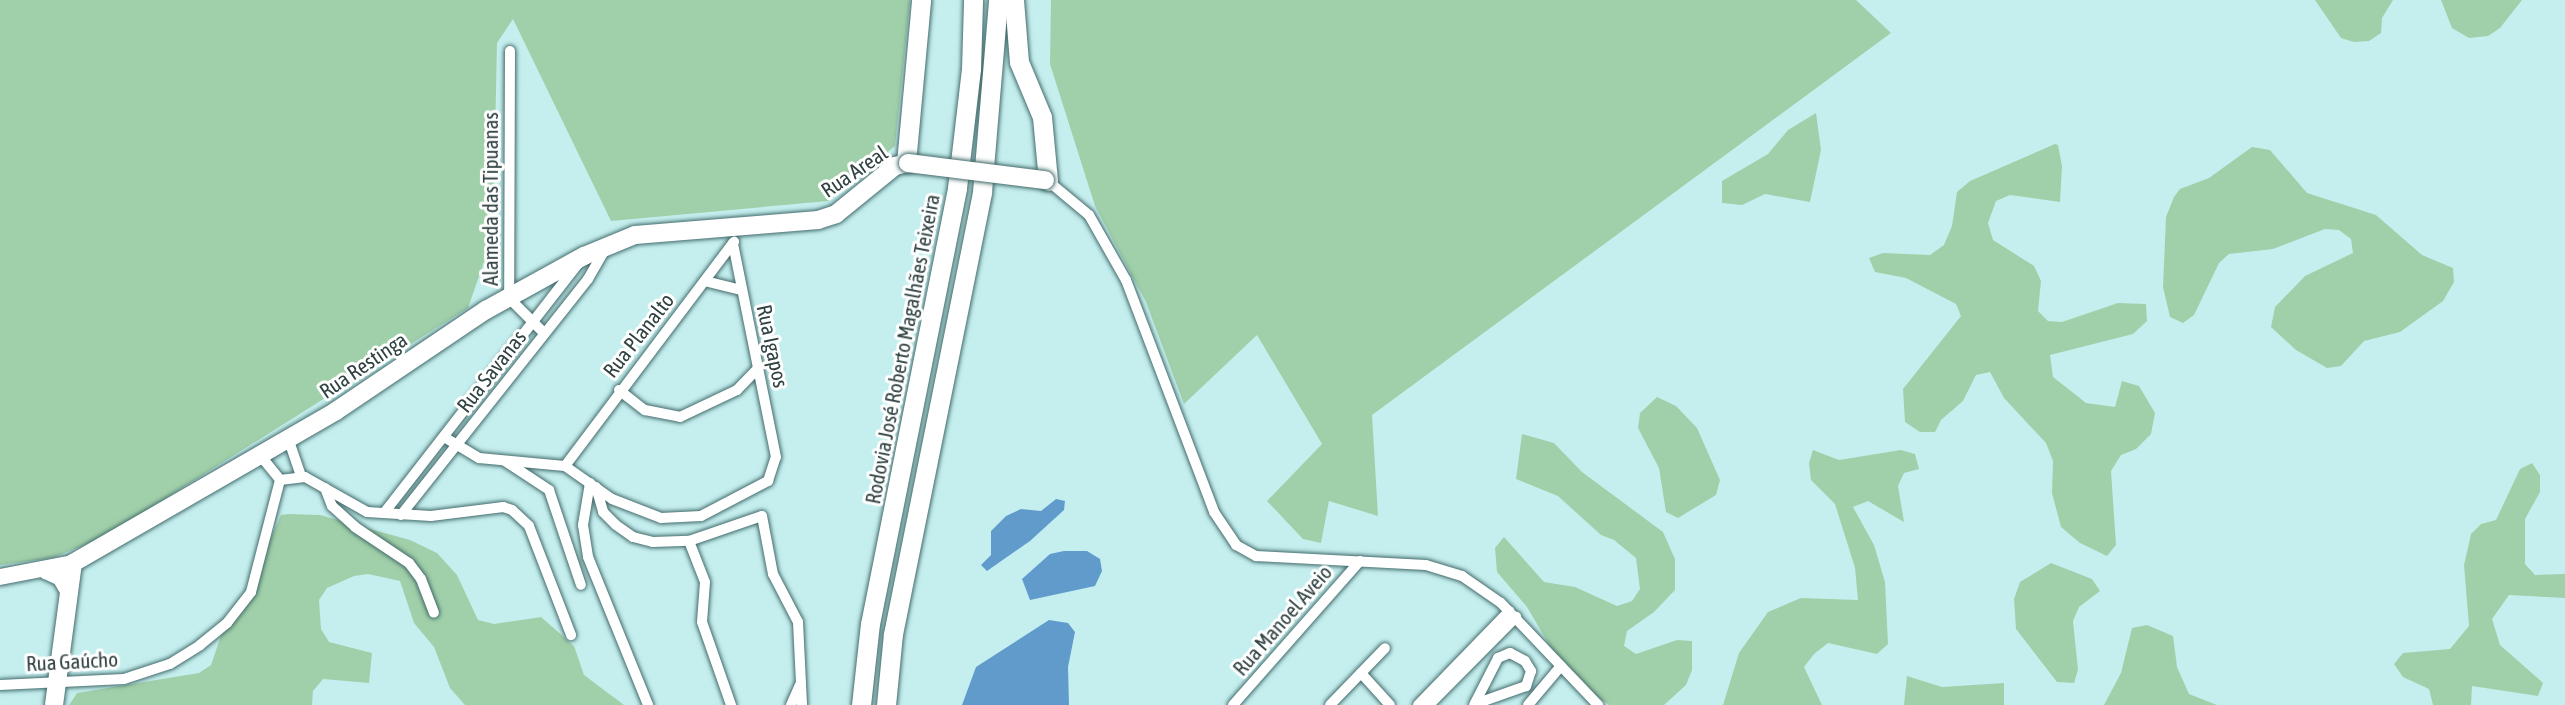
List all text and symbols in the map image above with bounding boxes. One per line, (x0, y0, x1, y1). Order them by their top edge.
street label: Alameda das Tipuanas (477, 112, 503, 286)
street label: Rua Areal (816, 140, 892, 202)
street label: Rodovia José Roberto Magalhães Teixeira (860, 192, 944, 506)
street label: Rua Planalto (597, 288, 679, 382)
street label: Rua Igapos (752, 302, 794, 390)
street label: Rua Savanas (451, 325, 531, 417)
street label: Rua Restinga (314, 327, 412, 403)
street label: Rua Manoel Aveio (1227, 560, 1337, 680)
street label: Rua Gaúcho (25, 646, 119, 676)

